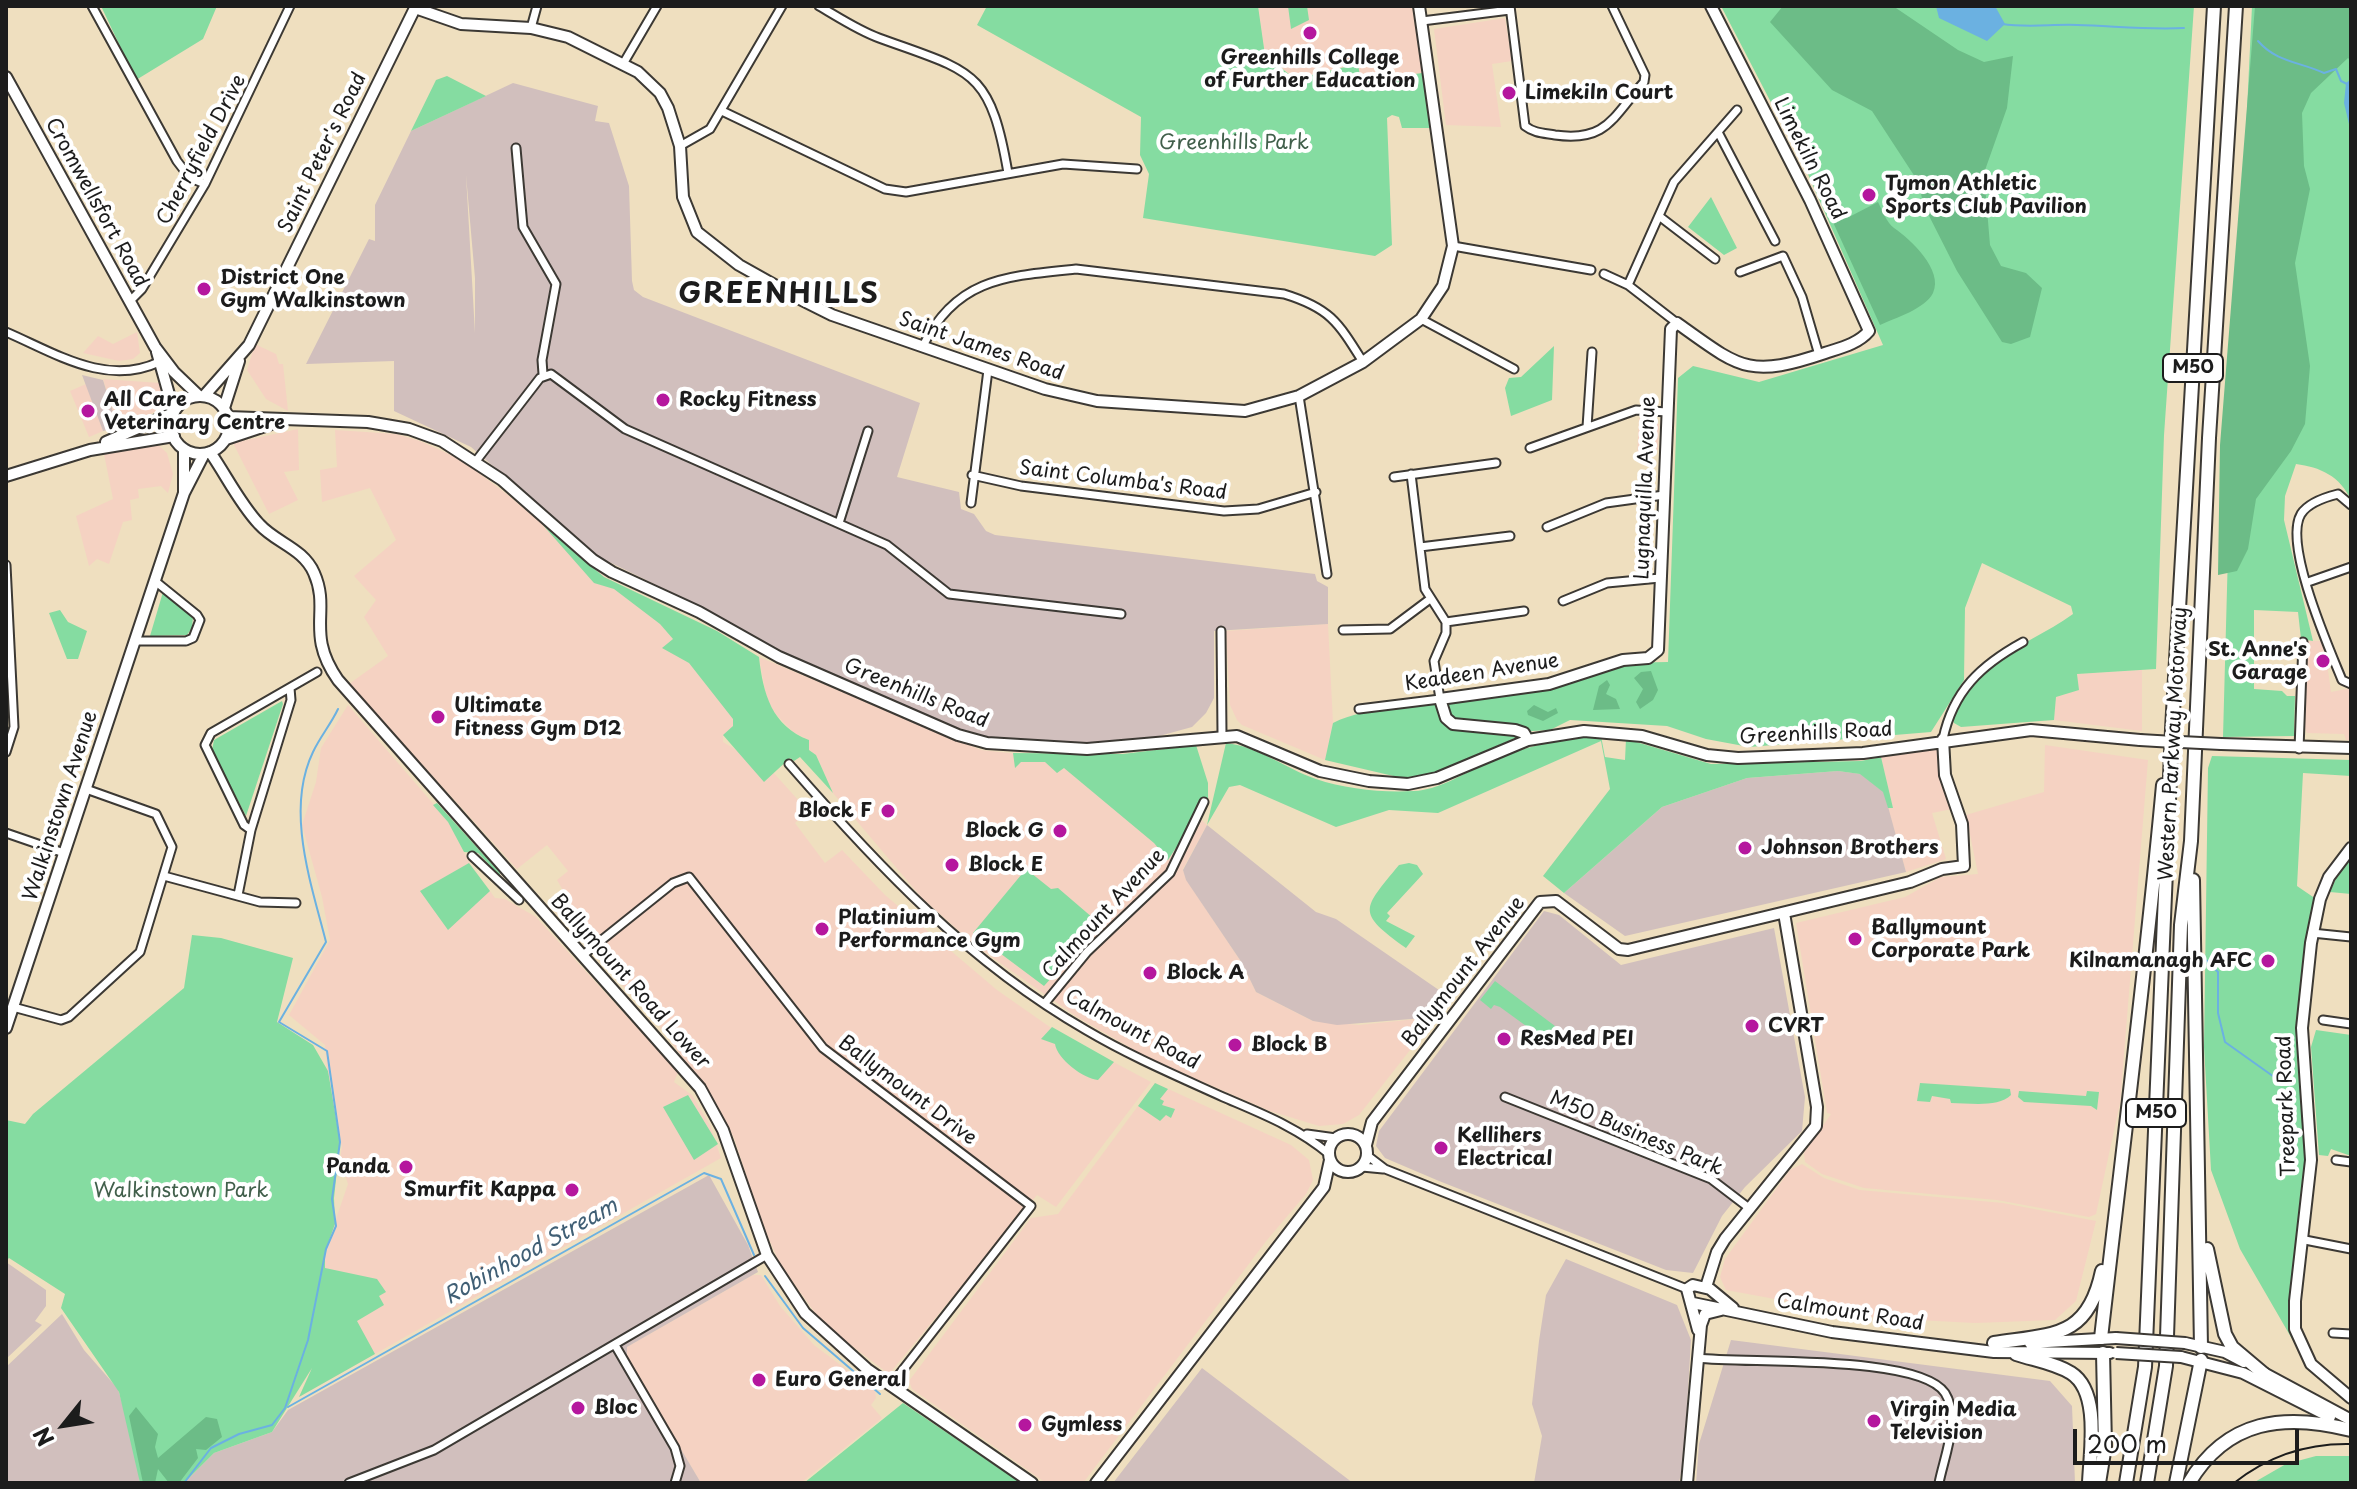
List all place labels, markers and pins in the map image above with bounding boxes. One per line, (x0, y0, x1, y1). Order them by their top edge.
marker: Greenhills College of Further Education (1301, 24, 1319, 42)
place label: Greenhills College of Further Education (1204, 46, 1416, 93)
place label: Limekiln Court (1525, 81, 1673, 105)
marker: Limekiln Court (1500, 84, 1518, 102)
place label: Tymon Athletic Sports Club Pavilion (1885, 172, 2087, 219)
marker: Tymon Athletic Sports Club Pavilion (1860, 186, 1878, 204)
place label: District One Gym Walkinstown (220, 266, 405, 313)
marker: District One Gym Walkinstown (195, 280, 213, 298)
place label: All Care Veterinary Centre (104, 388, 285, 435)
place label: Rocky Fitness (679, 388, 817, 412)
marker: Rocky Fitness (654, 391, 672, 409)
marker: All Care Veterinary Centre (79, 402, 97, 420)
place label: St. Anne's Garage (2208, 638, 2307, 685)
marker: St. Anne's Garage (2314, 652, 2332, 670)
place label: Ultimate Fitness Gym D12 (454, 694, 621, 741)
marker: Ultimate Fitness Gym D12 (429, 708, 447, 726)
place label: Block F (798, 799, 872, 823)
marker: Block F (879, 802, 897, 820)
place label: Block G (965, 819, 1044, 843)
marker: Block G (1051, 822, 1069, 840)
place label: Johnson Brothers (1761, 836, 1938, 860)
marker: Johnson Brothers (1736, 839, 1754, 857)
place label: Block E (968, 853, 1043, 877)
marker: Block E (943, 856, 961, 874)
place label: Platinium Performance Gym (838, 906, 1021, 953)
place label: Ballymount Corporate Park (1871, 916, 2030, 963)
marker: Platinium Performance Gym (813, 920, 831, 938)
marker: Ballymount Corporate Park (1846, 930, 1864, 948)
place label: Kilnamanagh AFC (2069, 949, 2252, 973)
marker: Kilnamanagh AFC (2259, 952, 2277, 970)
place label: Block A (1166, 961, 1244, 985)
marker: Block A (1141, 964, 1159, 982)
place label: CVRT (1768, 1014, 1824, 1038)
marker: CVRT (1743, 1017, 1761, 1035)
place label: ResMed PEI (1520, 1027, 1634, 1051)
marker: ResMed PEI (1495, 1030, 1513, 1048)
place label: Block B (1251, 1033, 1327, 1057)
marker: Block B (1226, 1036, 1244, 1054)
place label: Kellihers Electrical (1457, 1124, 1552, 1171)
marker: Kellihers Electrical (1432, 1139, 1450, 1157)
place label: Panda (326, 1155, 390, 1179)
marker: Panda (397, 1158, 415, 1176)
place label: Smurfit Kappa (404, 1178, 556, 1202)
marker: Smurfit Kappa (563, 1181, 581, 1199)
place label: Euro General (775, 1368, 906, 1392)
marker: Euro General (750, 1371, 768, 1389)
place label: Bloc (594, 1396, 638, 1420)
place label: Virgin Media Television (1890, 1398, 2017, 1445)
marker: Bloc (569, 1399, 587, 1417)
marker: Virgin Media Television (1865, 1412, 1883, 1430)
place label: Gymless (1041, 1413, 1122, 1437)
marker: Gymless (1016, 1416, 1034, 1434)

